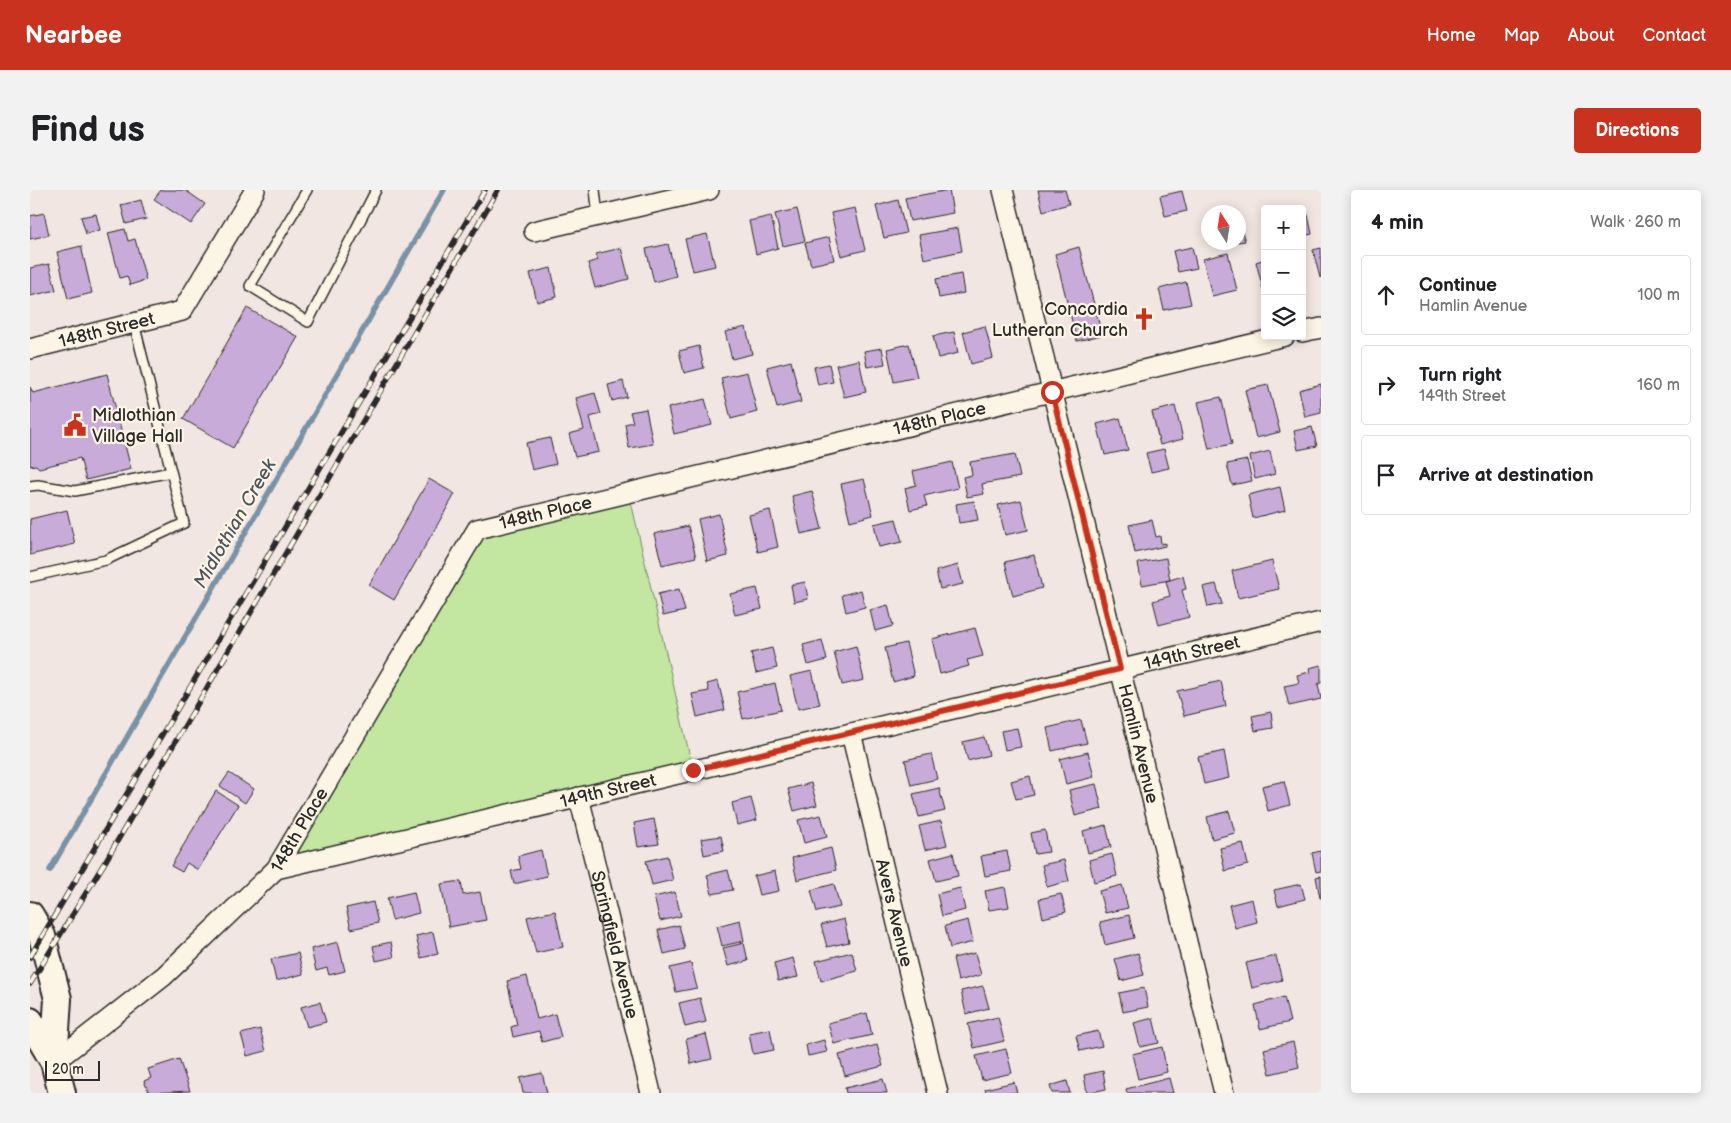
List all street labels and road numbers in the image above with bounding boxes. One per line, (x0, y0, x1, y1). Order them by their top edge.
street label: 148th Street (57, 308, 157, 352)
street label: 148th Place (891, 398, 988, 440)
street label: 148th Place (497, 492, 594, 534)
street label: 149th Street (1142, 631, 1242, 675)
street label: Hamlin Avenue (1113, 682, 1163, 806)
street label: 149th Street (558, 769, 658, 813)
street label: 148th Place (266, 784, 333, 876)
street label: Avers Avenue (871, 857, 917, 969)
street label: Springfield Avenue (586, 869, 643, 1021)

